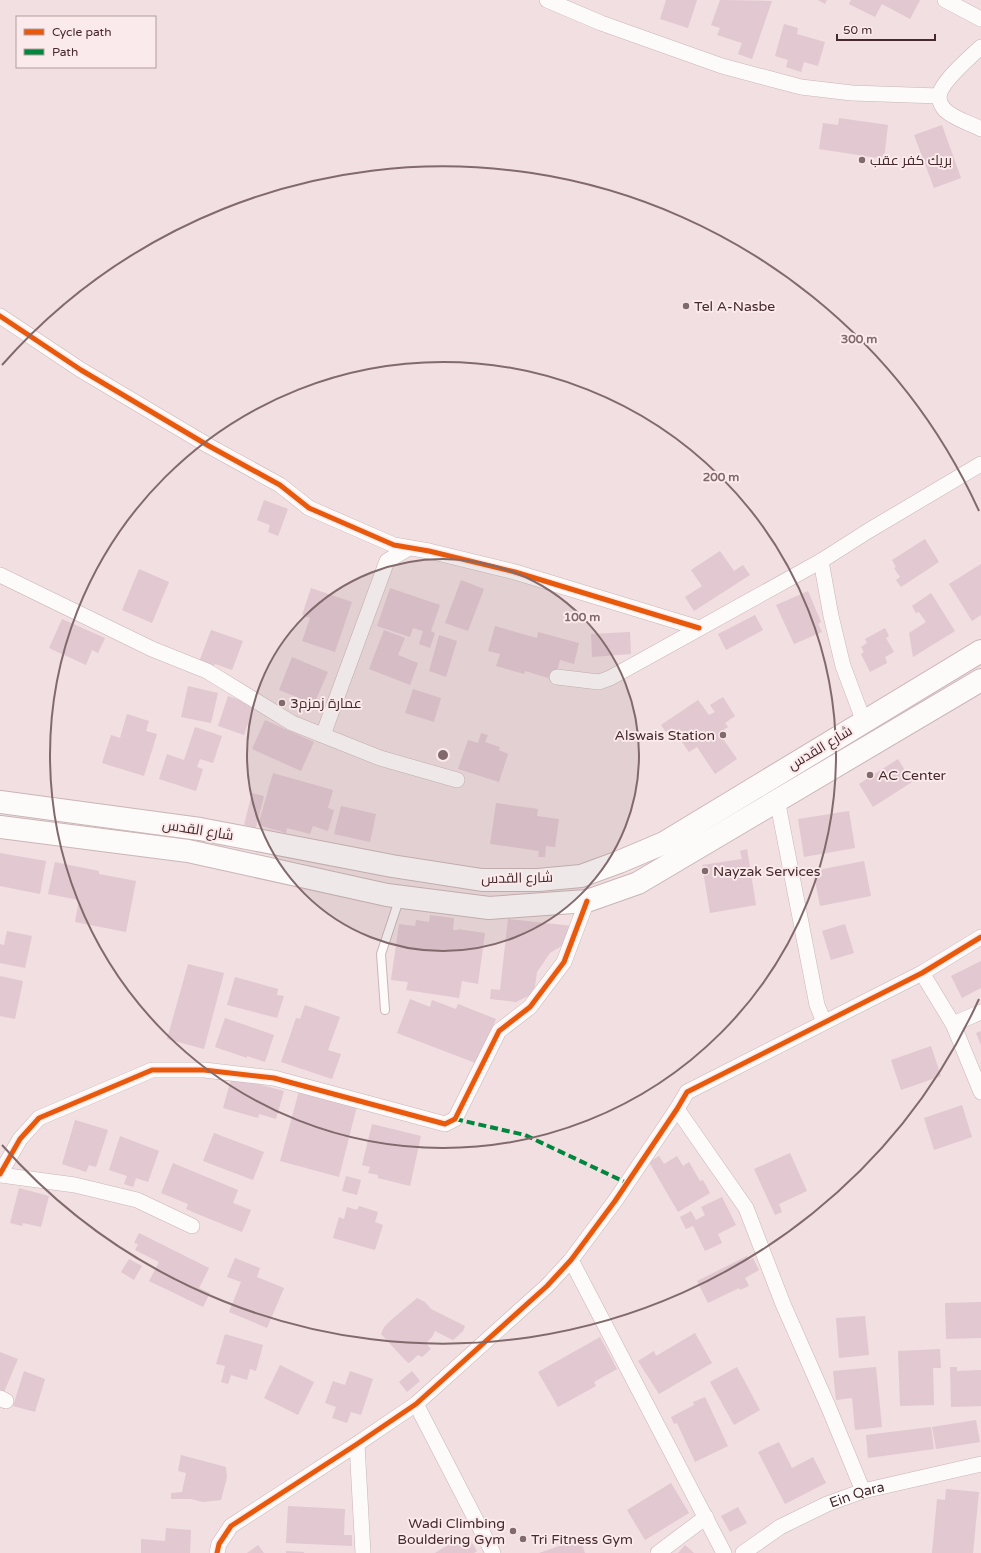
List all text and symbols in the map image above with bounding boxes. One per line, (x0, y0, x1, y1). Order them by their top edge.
legend (16, 16, 156, 68)
scale bar (837, 16, 935, 42)
text: 50 m (843, 23, 872, 37)
text: Cycle path (52, 25, 111, 39)
text: Path (52, 45, 78, 59)
place label: بريك كفر عقب (870, 152, 952, 169)
marker: بريك كفر عقب (857, 155, 867, 165)
place label: Tel A-Nasbe (694, 298, 775, 315)
marker: Tel A-Nasbe (681, 301, 691, 311)
text: 300 m (841, 332, 877, 346)
text: 200 m (703, 470, 739, 484)
text: 100 m (564, 610, 600, 624)
place label: عمارة زمزم3 (290, 695, 362, 713)
marker: عمارة زمزم3 (277, 698, 287, 708)
street label: شارع القدس (785, 722, 855, 774)
place label: Alswais Station (615, 727, 715, 744)
marker: Alswais Station (718, 730, 728, 740)
centre of rings (436, 748, 450, 762)
place label: AC Center (878, 767, 947, 784)
marker: AC Center (865, 770, 875, 780)
street label: شارع القدس (161, 816, 235, 844)
place label: Nayzak Services (713, 863, 821, 880)
marker: Nayzak Services (700, 866, 710, 876)
street label: شارع القدس (481, 869, 553, 887)
street label: Ein Qara (827, 1478, 886, 1511)
place label: Wadi Climbing Bouldering Gym (397, 1515, 505, 1548)
marker: Wadi Climbing Bouldering Gym (508, 1526, 518, 1536)
place label: Tri Fitness Gym (531, 1531, 633, 1548)
marker: Tri Fitness Gym (518, 1534, 528, 1544)

